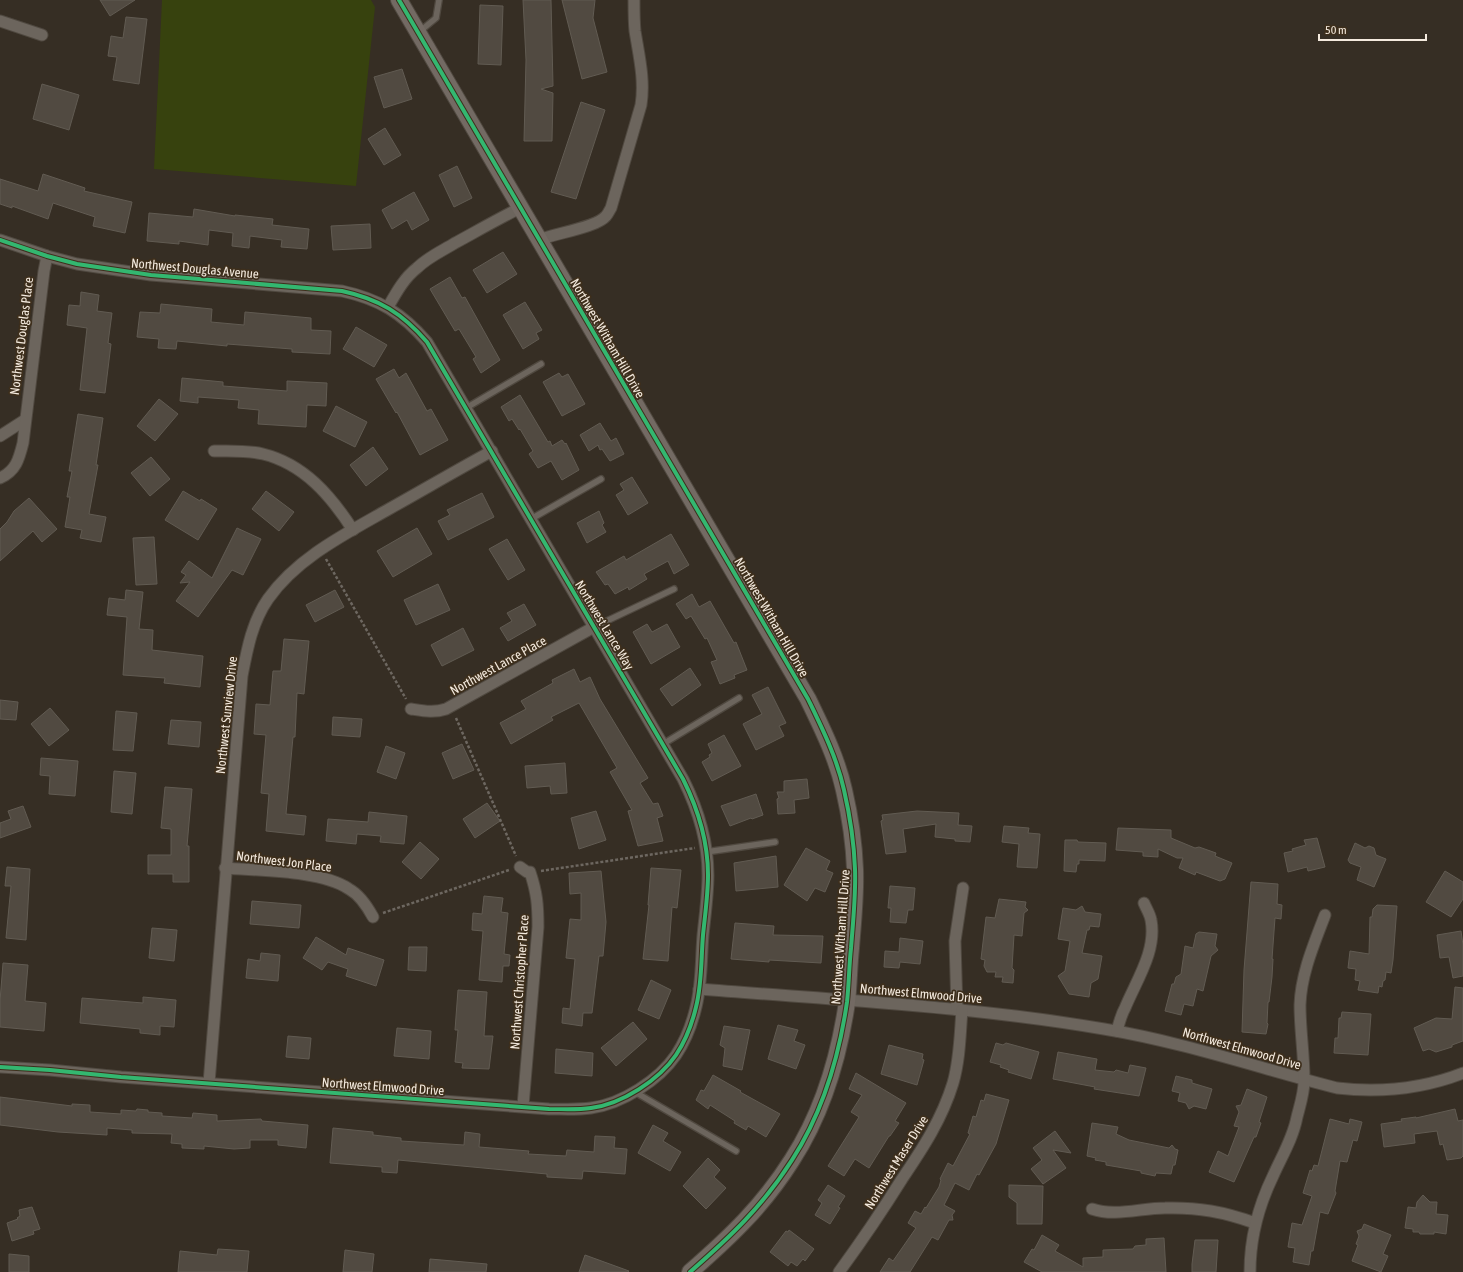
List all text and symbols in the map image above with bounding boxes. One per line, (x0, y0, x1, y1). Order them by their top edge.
scale bar (1319, 16, 1426, 42)
text: 50 m (1325, 23, 1347, 37)
street label: Northwest Douglas Avenue (130, 255, 260, 282)
street label: Northwest Douglas Place (7, 276, 36, 396)
street label: Northwest Witham Hill Drive (567, 276, 648, 401)
street label: Northwest Witham Hill Drive (731, 555, 812, 680)
street label: Northwest Lance Way (572, 578, 637, 673)
street label: Northwest Lance Place (448, 633, 549, 698)
street label: Northwest Sunview Drive (213, 655, 240, 775)
street label: Northwest Jon Place (235, 848, 333, 875)
street label: Northwest Witham Hill Drive (828, 869, 853, 1005)
street label: Northwest Christopher Place (507, 914, 532, 1050)
street label: Northwest Elmwood Drive (859, 981, 983, 1006)
street label: Northwest Elmwood Drive (1181, 1024, 1303, 1073)
street label: Northwest Elmwood Drive (321, 1075, 445, 1098)
street label: Northwest Maser Drive (862, 1113, 931, 1212)

